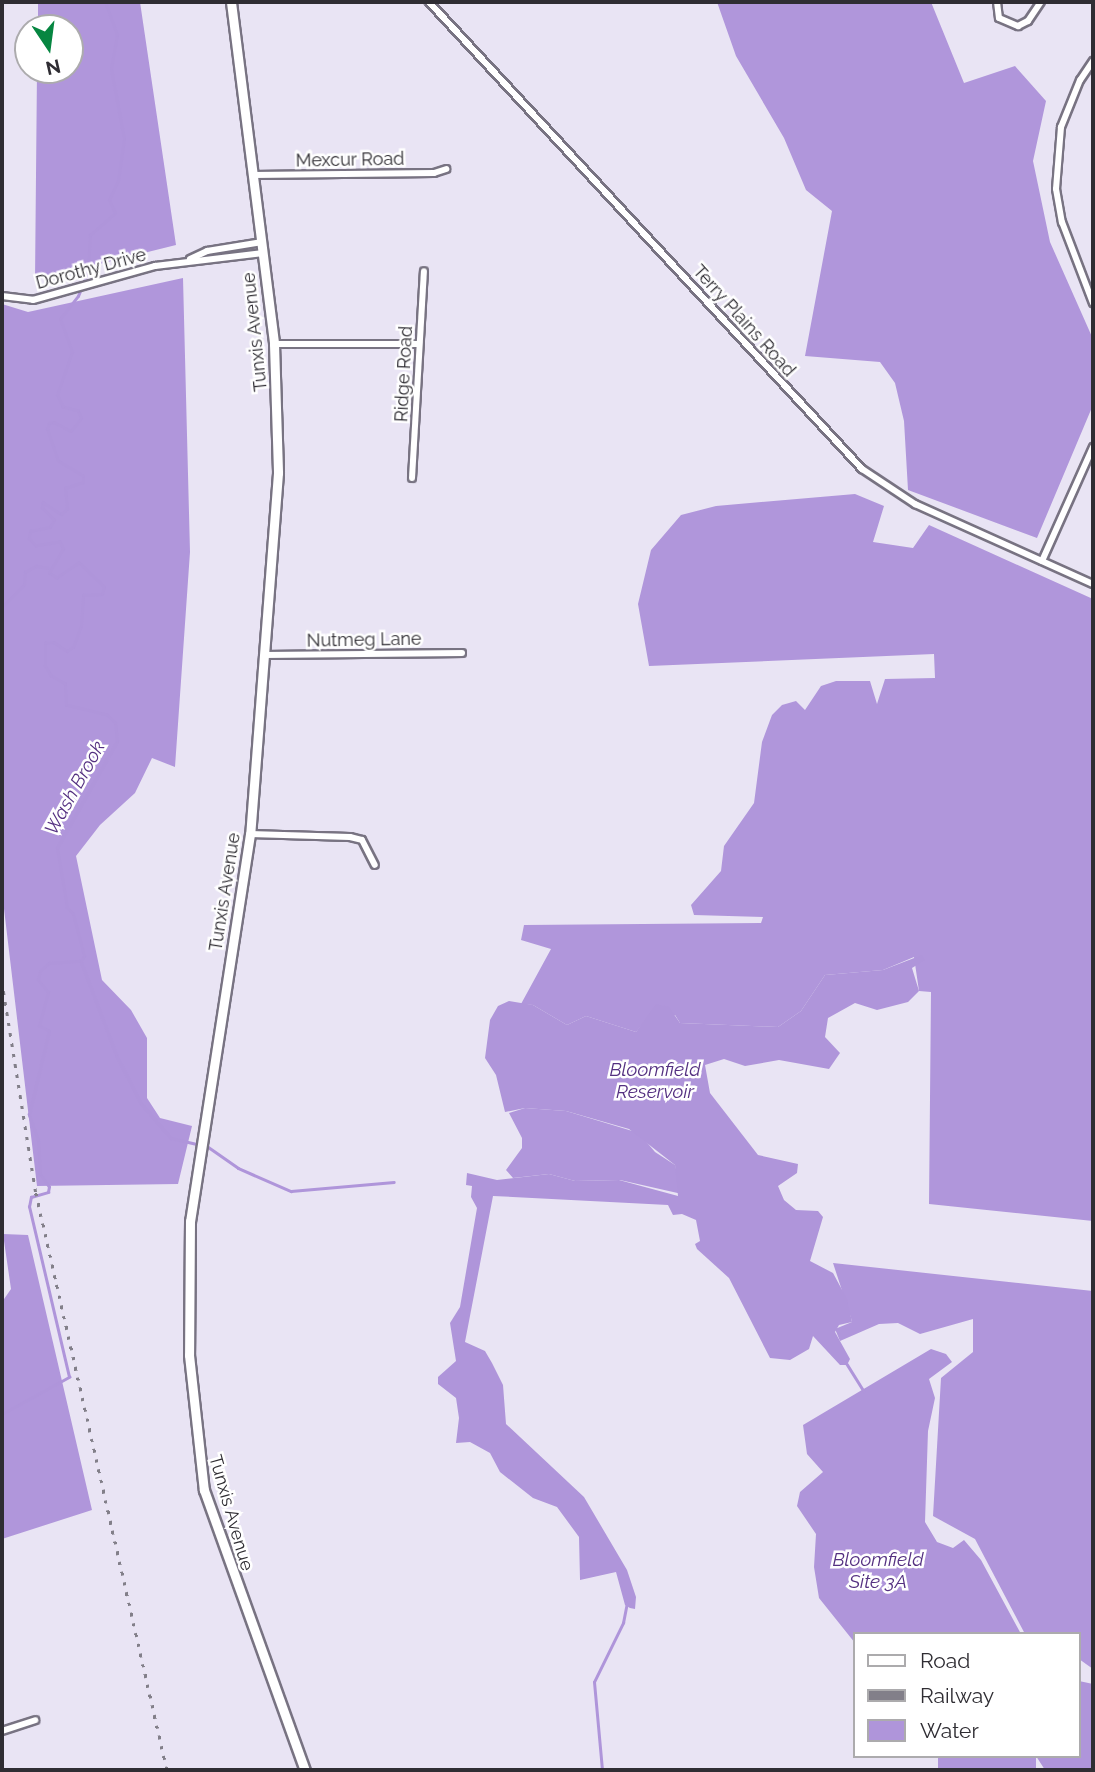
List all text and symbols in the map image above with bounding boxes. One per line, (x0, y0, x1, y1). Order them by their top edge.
north arrow (14, 14, 84, 84)
text: N (44, 55, 63, 80)
street label: Mexcur Road (295, 148, 405, 172)
street label: Dorothy Drive (33, 244, 149, 294)
street label: Terry Plains Road (688, 261, 800, 381)
street label: Tunxis Avenue (238, 271, 272, 393)
street label: Ridge Road (391, 325, 417, 423)
street label: Nutmeg Lane (306, 628, 422, 652)
water label: Wash Brook (40, 737, 110, 839)
street label: Tunxis Avenue (205, 831, 245, 953)
water label: Bloomfield Reservoir (609, 1059, 701, 1103)
street label: Tunxis Avenue (204, 1452, 258, 1574)
water label: Bloomfield Site 3A (832, 1549, 924, 1593)
legend (853, 1632, 1081, 1758)
text: Road (920, 1648, 970, 1673)
text: Railway (920, 1683, 994, 1708)
text: Water (920, 1718, 979, 1743)

